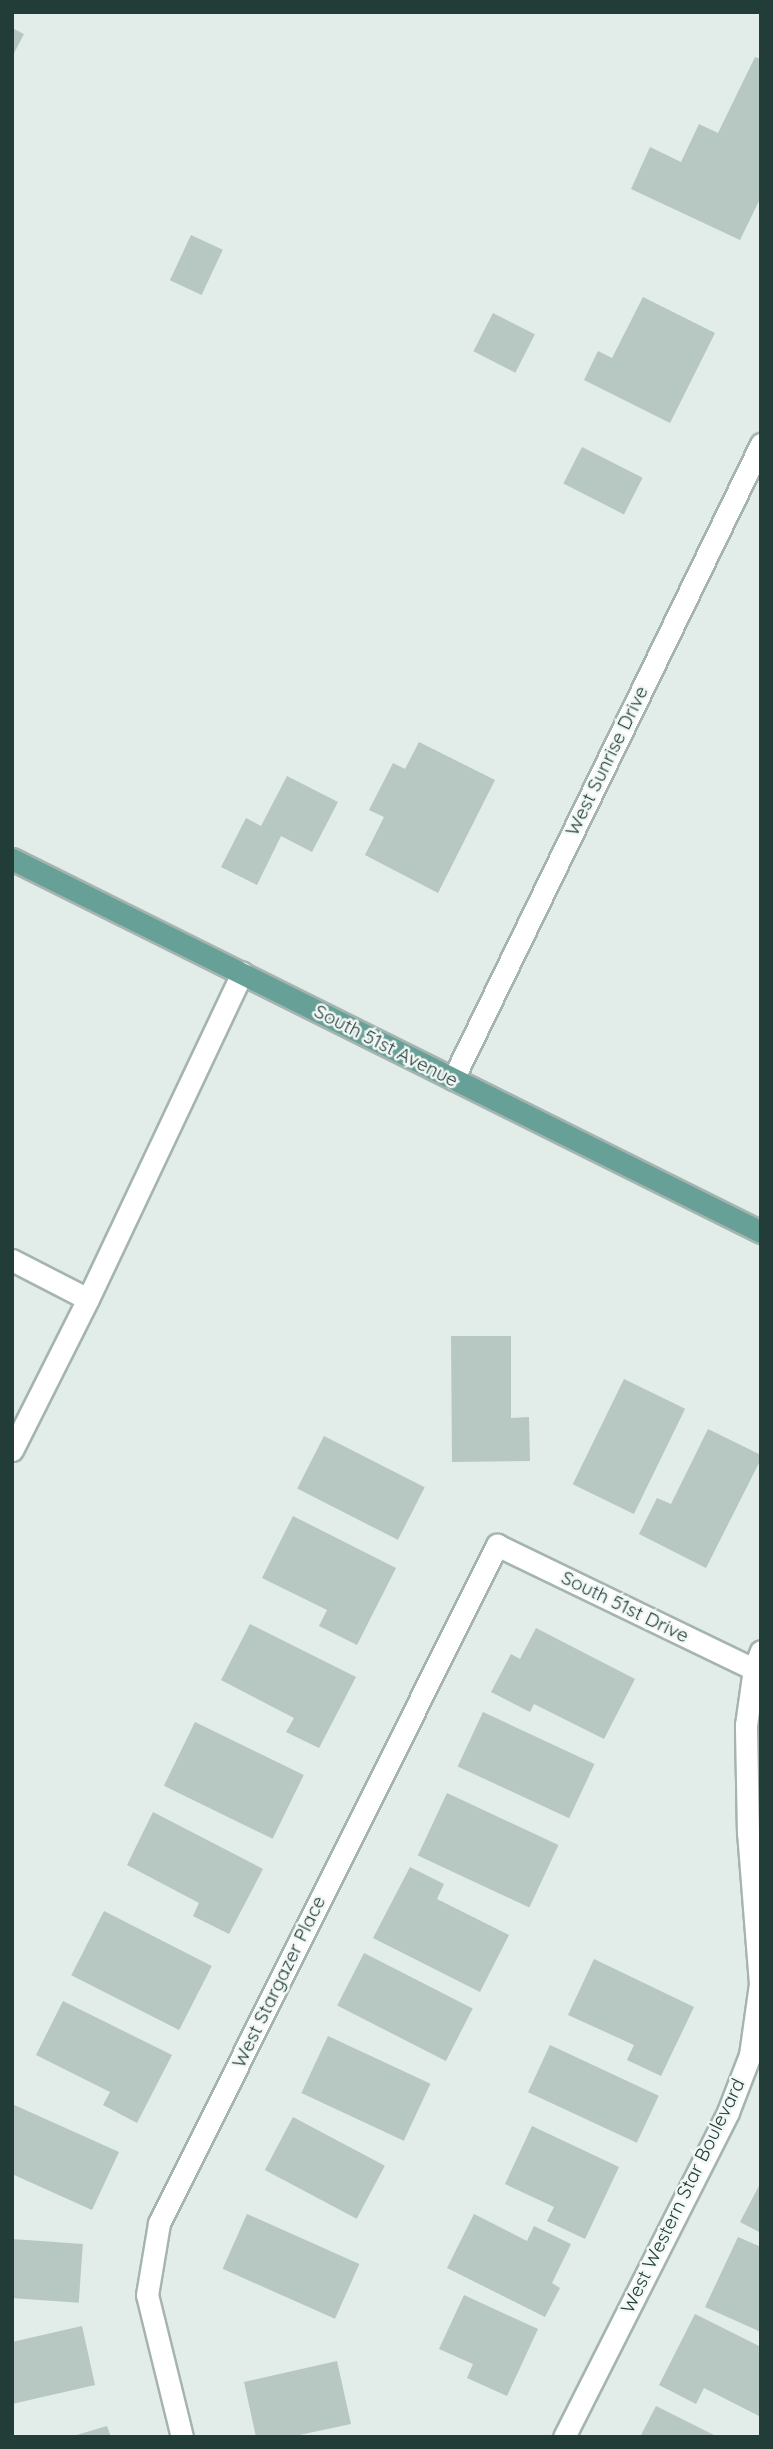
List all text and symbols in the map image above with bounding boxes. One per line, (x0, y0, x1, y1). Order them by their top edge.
street label: West Sunrise Drive (561, 682, 653, 840)
street label: South 51st Avenue (310, 1000, 462, 1092)
street label: South 51st Drive (558, 1566, 692, 1648)
street label: West Stargazer Place (227, 1892, 331, 2072)
street label: West Western Star Boulevard (616, 2075, 750, 2317)

